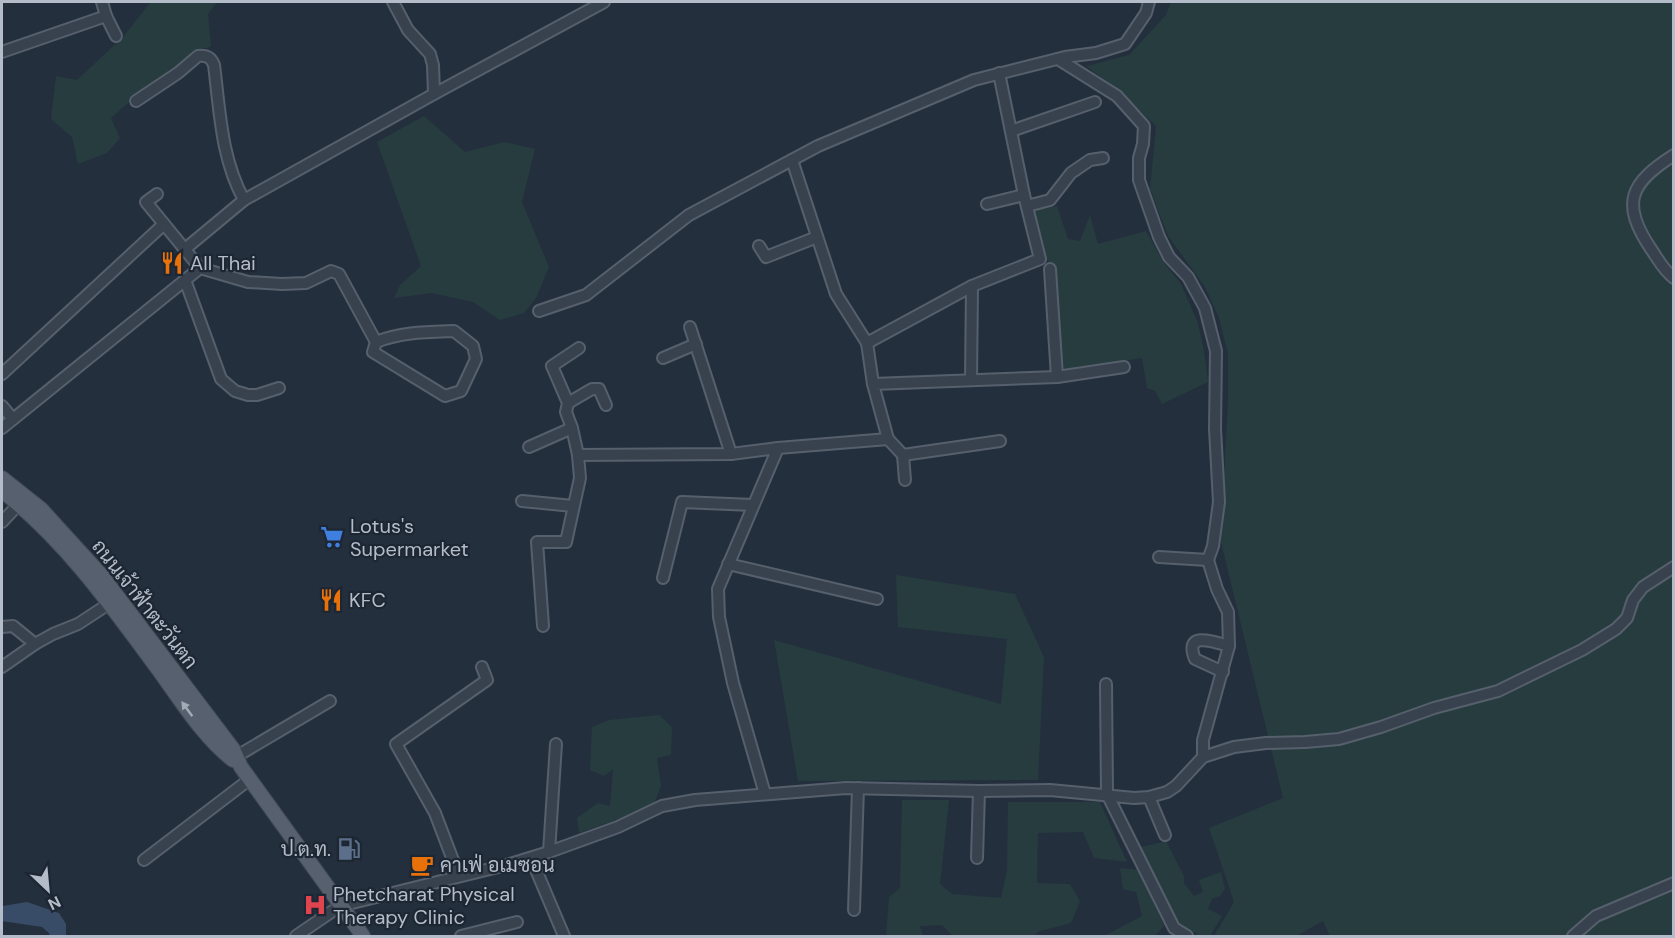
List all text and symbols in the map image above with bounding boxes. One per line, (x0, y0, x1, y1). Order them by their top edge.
restaurant icon: All Thai (159, 250, 185, 276)
place label: All Thai (190, 250, 256, 276)
place label: Lotus's Supermarket (350, 513, 469, 562)
supermarket icon: Lotus's Supermarket (319, 524, 345, 550)
street label: ถนนเจ้าฟ้าตะวันตก (86, 534, 204, 674)
restaurant icon: KFC (318, 587, 344, 613)
place label: KFC (349, 587, 386, 613)
one-way arrow (181, 702, 193, 718)
place label: ป.ต.ท. (281, 836, 331, 862)
fuel station icon: ป.ต.ท. (336, 836, 362, 862)
cafe icon: คาเฟ่ อเมซอน (409, 852, 435, 878)
place label: คาเฟ่ อเมซอน (440, 852, 555, 878)
north arrow (18, 860, 78, 920)
place label: Phetcharat Physical Therapy Clinic (333, 881, 515, 930)
text: N (45, 891, 64, 915)
hospital icon: Phetcharat Physical Therapy Clinic (302, 892, 328, 918)

